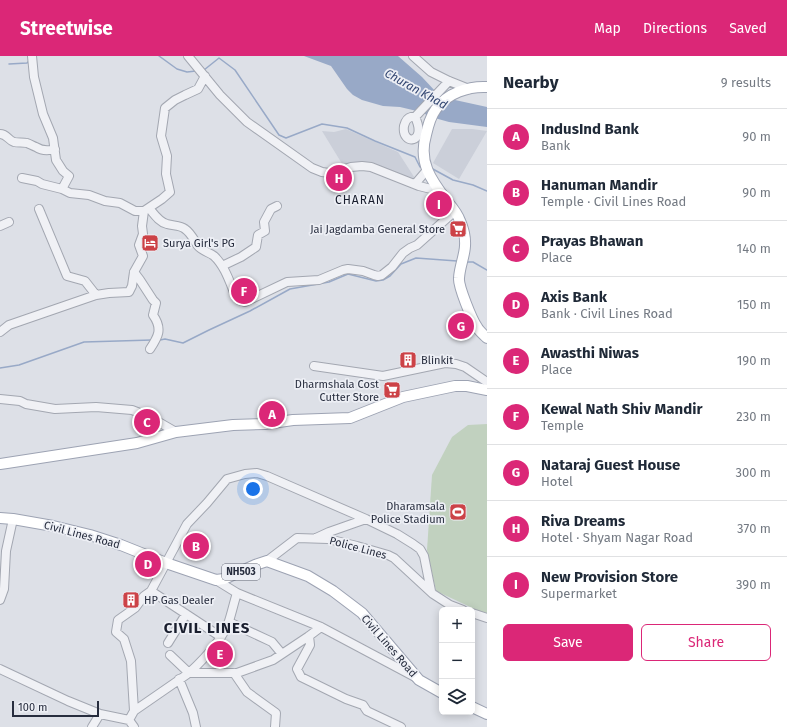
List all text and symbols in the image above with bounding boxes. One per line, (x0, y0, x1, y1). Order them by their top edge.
text: Streetwise (20, 17, 113, 40)
text: Map (594, 20, 621, 37)
text: Directions (643, 20, 707, 37)
text: Saved (729, 20, 767, 37)
water label: Churan Khad (382, 66, 450, 112)
text: Nearby (503, 72, 558, 93)
text: 9 results (721, 75, 771, 90)
text: IndusInd Bank (541, 120, 639, 138)
text: A (512, 129, 520, 144)
text: 90 m (742, 129, 771, 144)
text: Bank (541, 138, 570, 153)
pin: H (326, 163, 352, 193)
text: Hanuman Mandir (541, 176, 657, 194)
text: B (512, 185, 520, 200)
text: 90 m (742, 185, 771, 200)
pin: I (426, 189, 452, 219)
district label: CHARAN (335, 193, 385, 207)
text: Temple · Civil Lines Road (541, 194, 686, 209)
supermarket icon: Jai Jagdamba General Store (448, 219, 468, 239)
place label: Jai Jagdamba General Store (310, 223, 445, 236)
text: Prayas Bhawan (541, 232, 643, 250)
hotel icon: Surya Girl's PG (140, 233, 160, 253)
place label: Surya Girl's PG (163, 237, 235, 250)
text: C (512, 241, 520, 256)
text: 140 m (737, 241, 771, 256)
text: Place (541, 250, 572, 265)
pin: F (231, 276, 257, 306)
text: Axis Bank (541, 288, 607, 306)
text: D (512, 297, 520, 312)
text: 150 m (737, 297, 771, 312)
text: Bank · Civil Lines Road (541, 306, 673, 321)
pin: G (448, 311, 474, 341)
text: Awasthi Niwas (541, 344, 639, 362)
building icon: Blinkit (398, 350, 418, 370)
text: E (513, 353, 519, 368)
text: 190 m (737, 353, 771, 368)
place label: Blinkit (421, 354, 453, 367)
text: Place (541, 362, 572, 377)
place label: Dharmshala Cost Cutter Store (295, 378, 379, 404)
supermarket icon: Dharmshala Cost Cutter Store (382, 380, 402, 400)
pin: A (259, 399, 285, 429)
text: Kewal Nath Shiv Mandir (541, 400, 702, 418)
pin: C (134, 407, 160, 437)
text: F (513, 409, 519, 424)
text: 230 m (736, 409, 771, 424)
text: Temple (541, 418, 584, 433)
text: Nataraj Guest House (541, 456, 680, 474)
text: G (512, 465, 520, 480)
text: 300 m (735, 465, 771, 480)
text: Hotel (541, 474, 573, 489)
your location (243, 479, 263, 499)
place label: Dharamsala Police Stadium (371, 500, 445, 526)
sports icon: Dharamsala Police Stadium (448, 502, 468, 522)
text: Riva Dreams (541, 512, 625, 530)
street label: Civil Lines Road (42, 519, 122, 551)
text: H (512, 521, 520, 536)
text: 370 m (737, 521, 771, 536)
text: Hotel · Shyam Nagar Road (541, 530, 693, 545)
pin: B (183, 531, 209, 561)
street label: Police Lines (328, 534, 388, 562)
pin: D (135, 549, 161, 579)
road number: NH503 (222, 564, 260, 580)
text: New Provision Store (541, 568, 678, 586)
text: I (514, 577, 518, 592)
text: 390 m (736, 577, 771, 592)
text: Supermarket (541, 586, 617, 601)
building icon: HP Gas Dealer (121, 590, 141, 610)
place label: HP Gas Dealer (144, 594, 215, 607)
map controls (439, 607, 475, 715)
button: + (439, 607, 475, 643)
street label: Civil Lines Road (358, 612, 420, 680)
district label: CIVIL LINES (164, 619, 250, 637)
button: Save (503, 624, 633, 661)
button: Share (641, 624, 771, 661)
pin: E (207, 639, 233, 669)
button: − (439, 643, 475, 679)
button: layers (439, 679, 475, 715)
scale bar (12, 699, 99, 718)
text: 100 m (18, 701, 47, 714)

